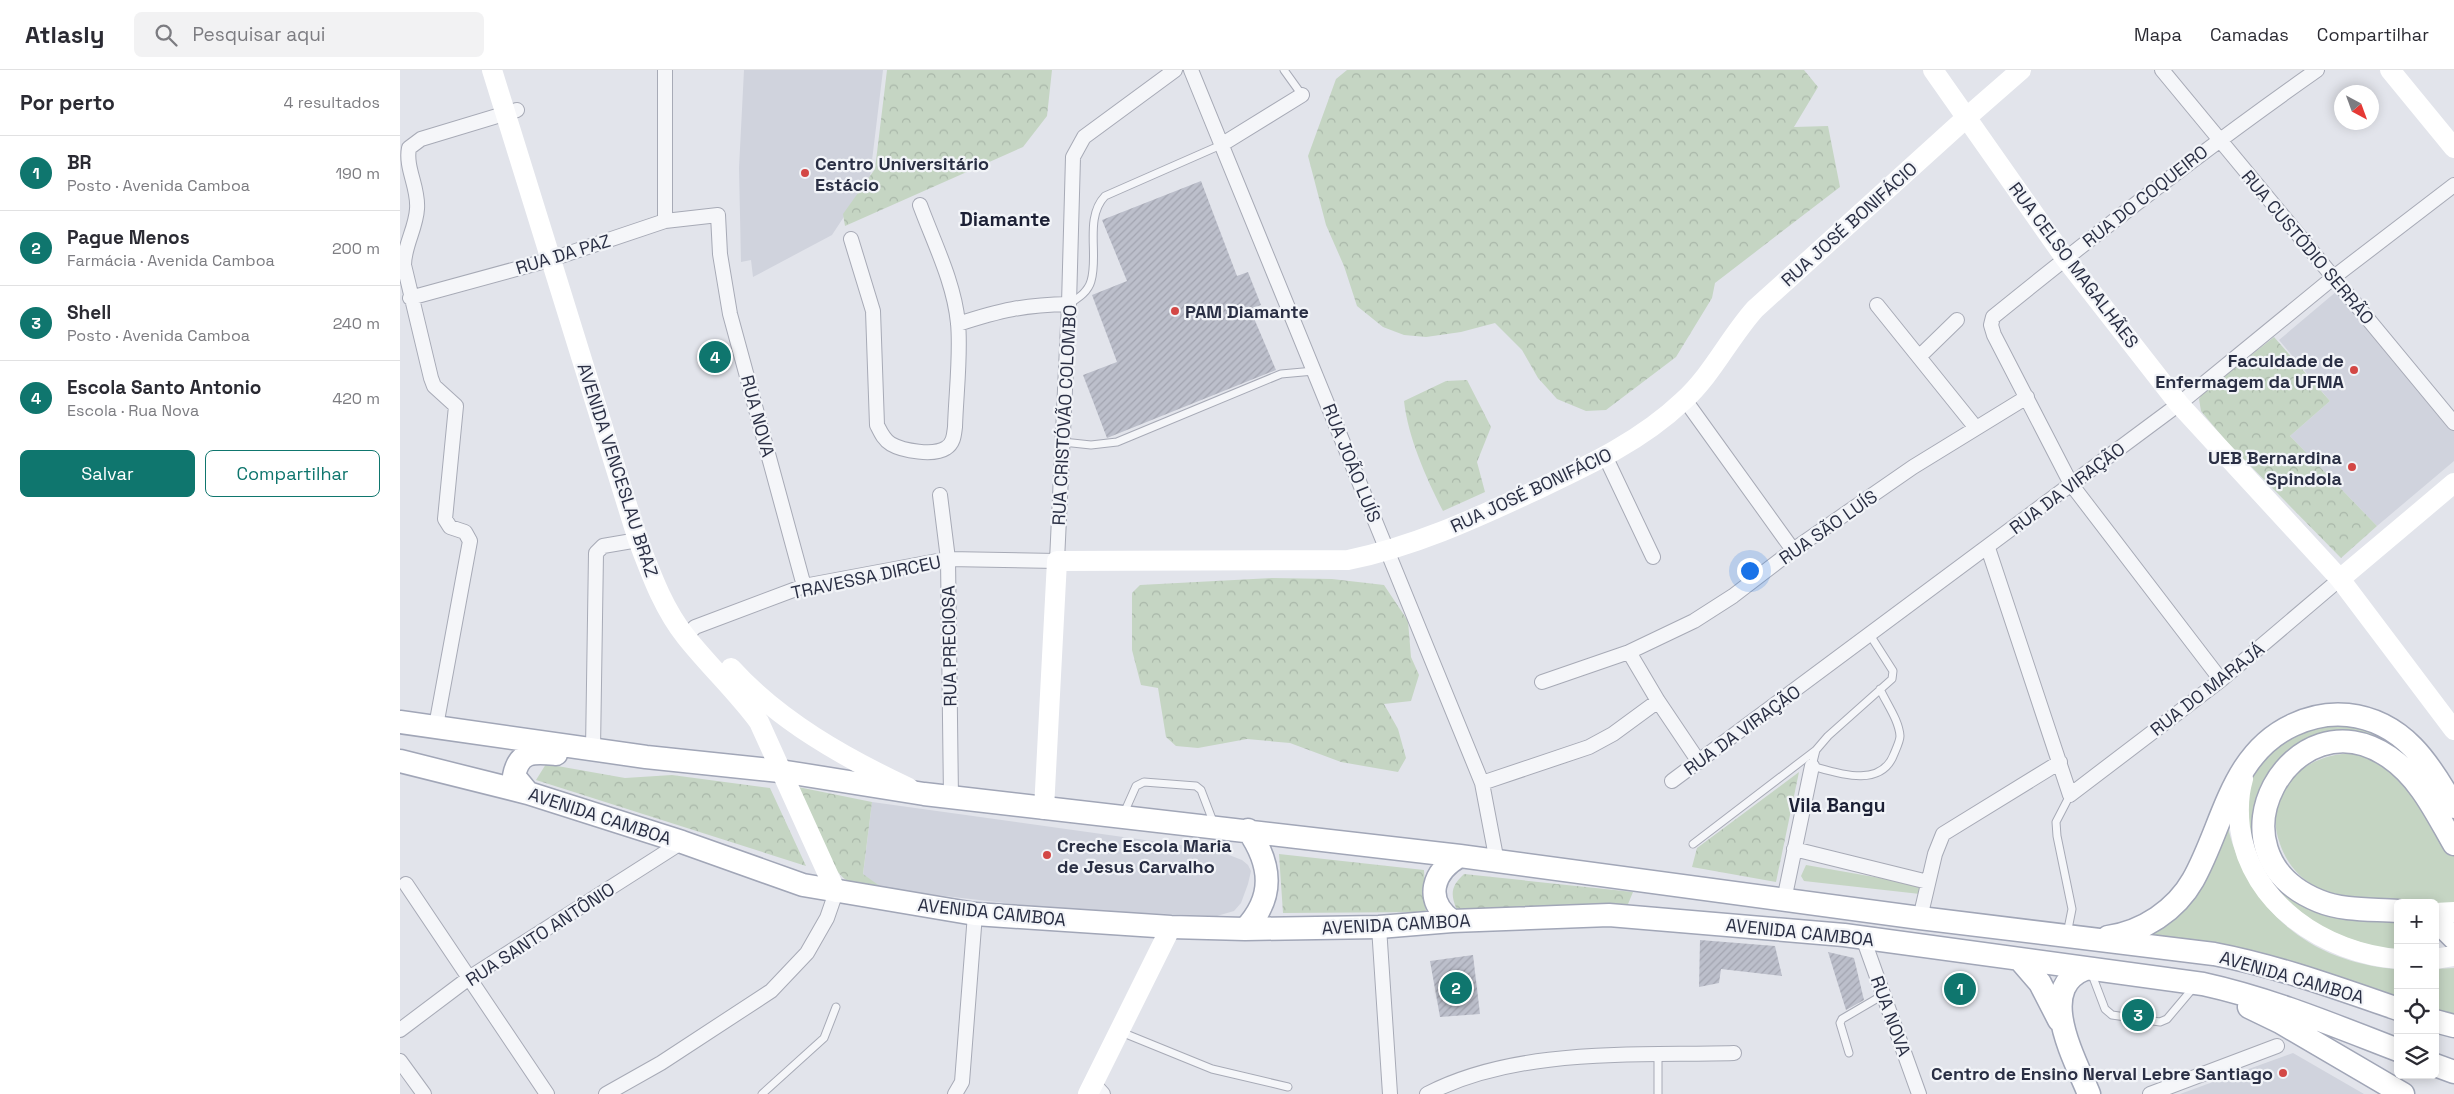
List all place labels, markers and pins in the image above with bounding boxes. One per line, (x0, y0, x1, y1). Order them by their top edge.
place label: Centro Universitário Estácio (815, 152, 989, 196)
marker: Centro Universitário Estácio (799, 167, 811, 179)
place label: PAM Diamante (1185, 300, 1309, 323)
marker: PAM Diamante (1169, 305, 1181, 317)
pin: 4 (699, 338, 731, 376)
place label: Faculdade de Enfermagem da UFMA (2155, 349, 2345, 393)
marker: Faculdade de Enfermagem da UFMA (2348, 364, 2360, 376)
place label: UEB Bernardina Spindola (2208, 446, 2343, 490)
marker: UEB Bernardina Spindola (2346, 461, 2358, 473)
place label: Creche Escola Maria de Jesus Carvalho (1057, 834, 1232, 878)
marker: Creche Escola Maria de Jesus Carvalho (1041, 849, 1053, 861)
pin: 2 (1440, 969, 1472, 1007)
pin: 1 (1944, 970, 1976, 1008)
pin: 3 (2122, 996, 2154, 1034)
place label: Centro de Ensino Nerval Lebre Santiago (1931, 1062, 2273, 1085)
marker: Centro de Ensino Nerval Lebre Santiago (2277, 1067, 2289, 1079)

